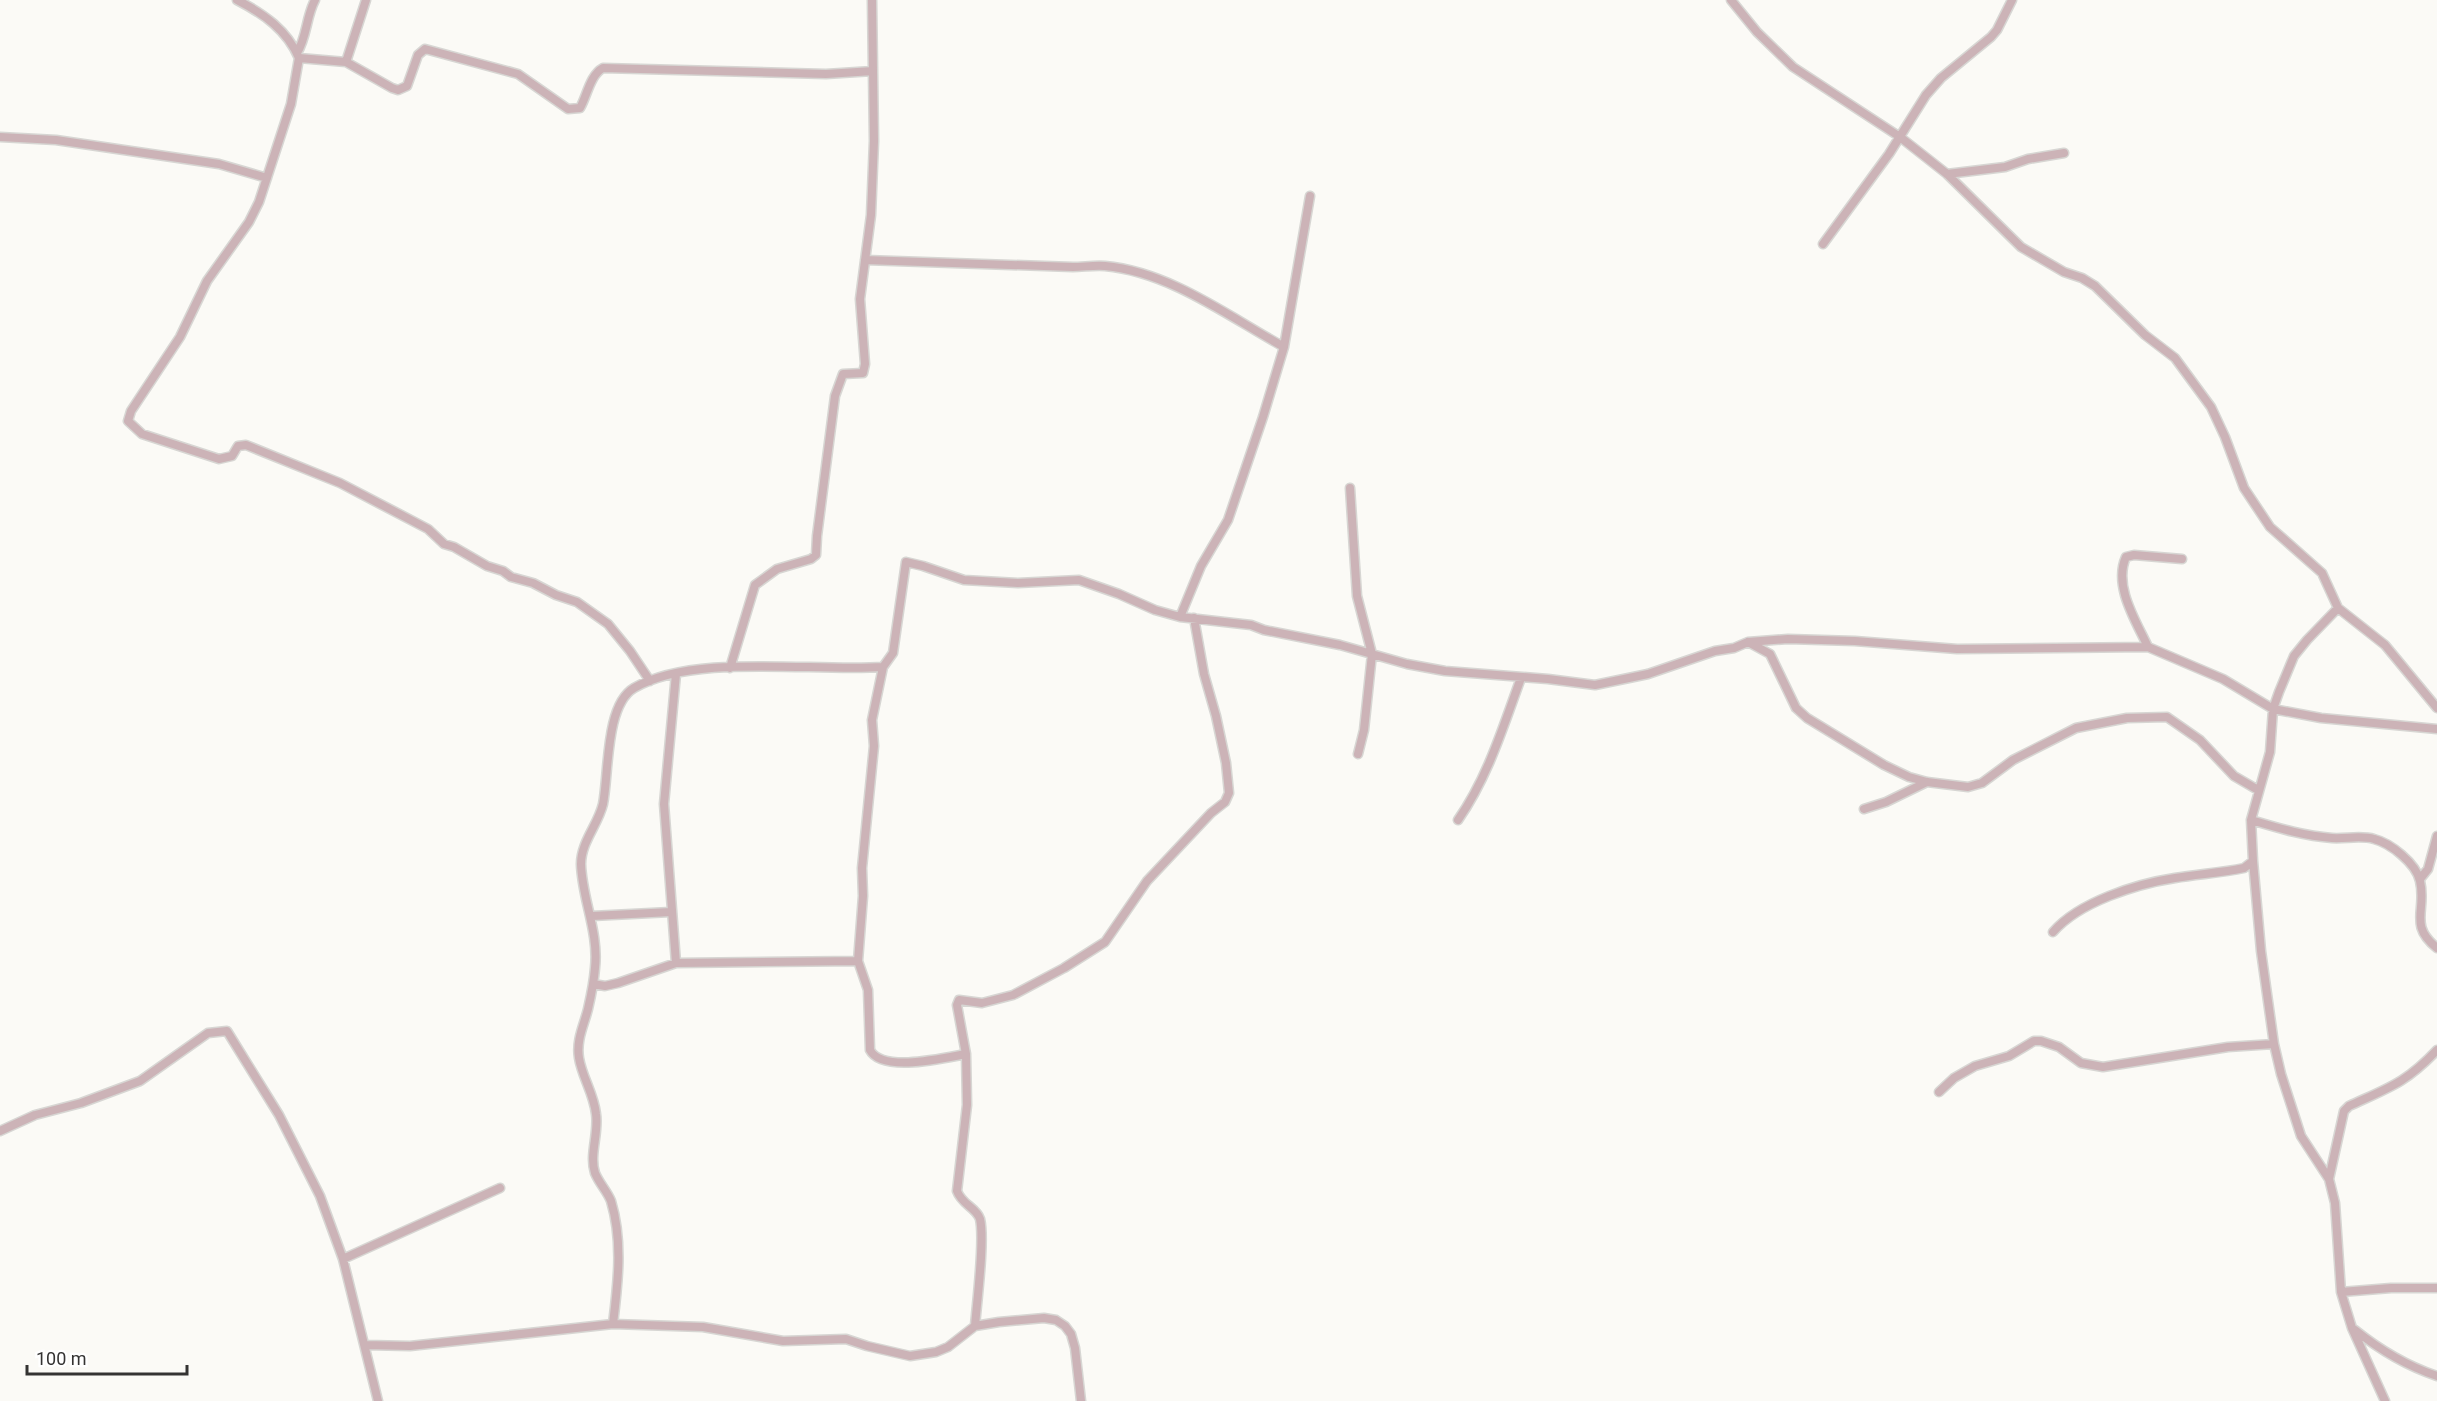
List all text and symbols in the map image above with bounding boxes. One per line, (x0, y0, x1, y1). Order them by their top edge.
scale bar (27, 1338, 188, 1376)
text: 100 m (36, 1348, 87, 1369)

